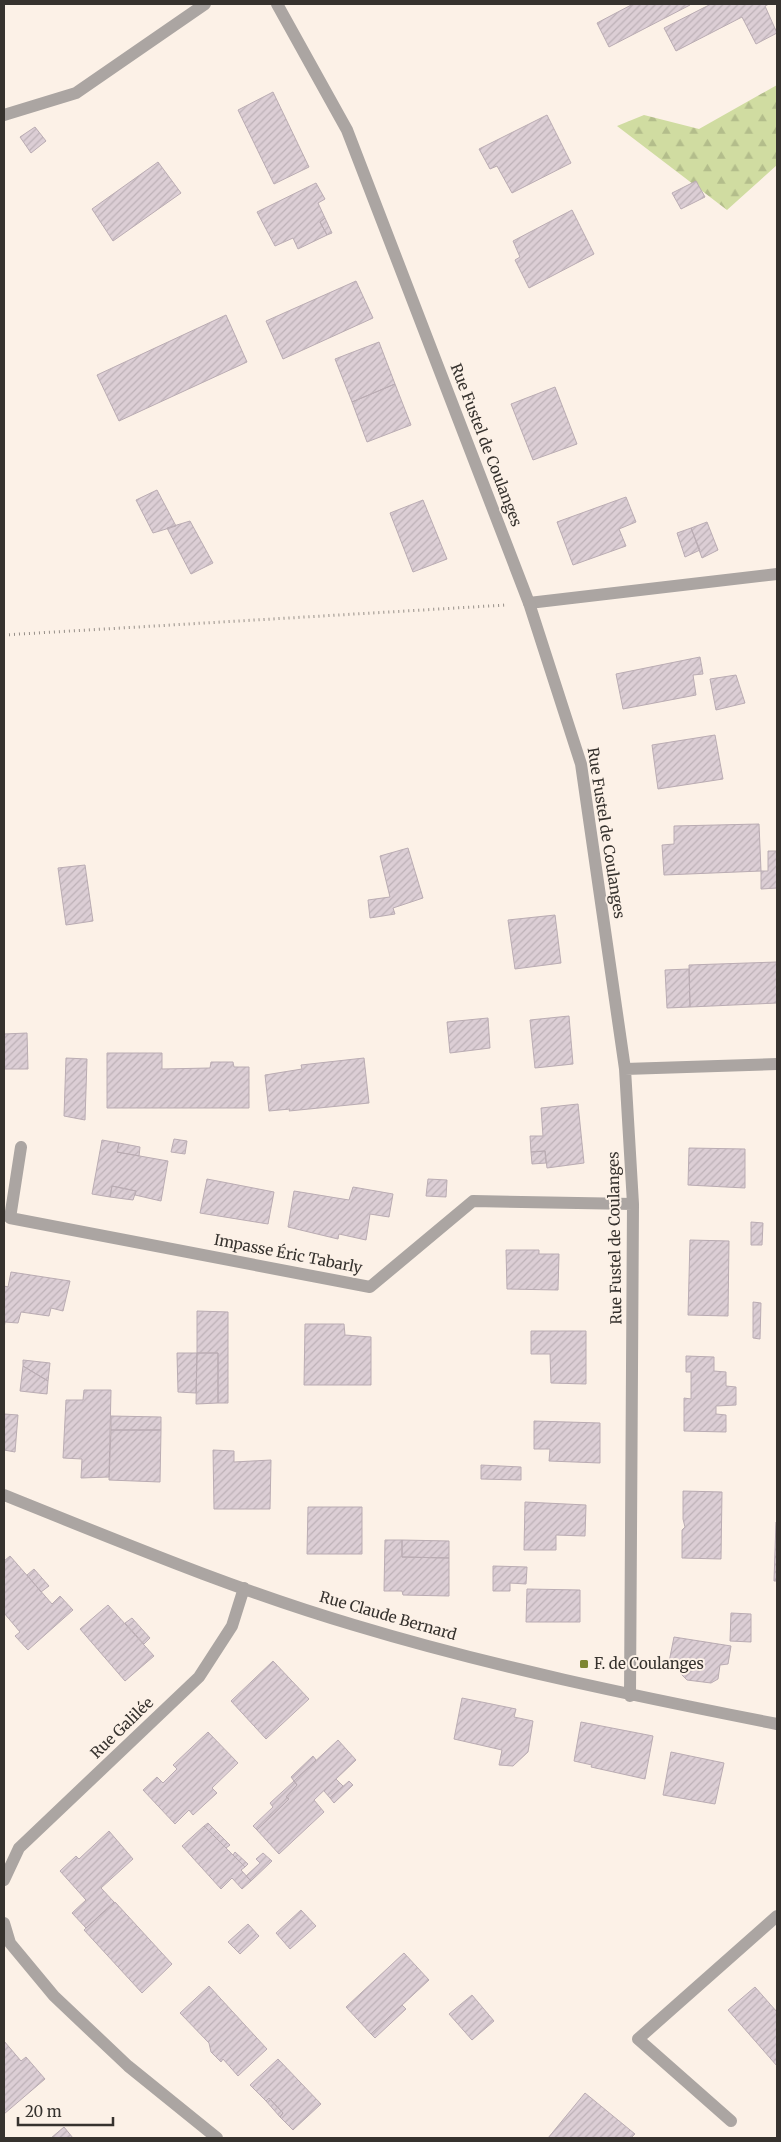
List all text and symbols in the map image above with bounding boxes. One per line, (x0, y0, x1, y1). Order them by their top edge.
street label: Rue Fustel de Coulanges (447, 361, 526, 529)
street label: Rue Fustel de Coulanges (584, 746, 629, 920)
street label: Rue Fustel de Coulanges (603, 1151, 626, 1325)
street label: Impasse Éric Tabarly (212, 1229, 364, 1277)
street label: Rue Claude Bernard (318, 1587, 459, 1644)
place label: F. de Coulanges (594, 1654, 704, 1673)
marker: F. de Coulanges (578, 1658, 590, 1670)
street label: Rue Galilée (86, 1693, 157, 1762)
scale bar (18, 2094, 112, 2126)
text: 20 m (25, 2102, 62, 2121)

